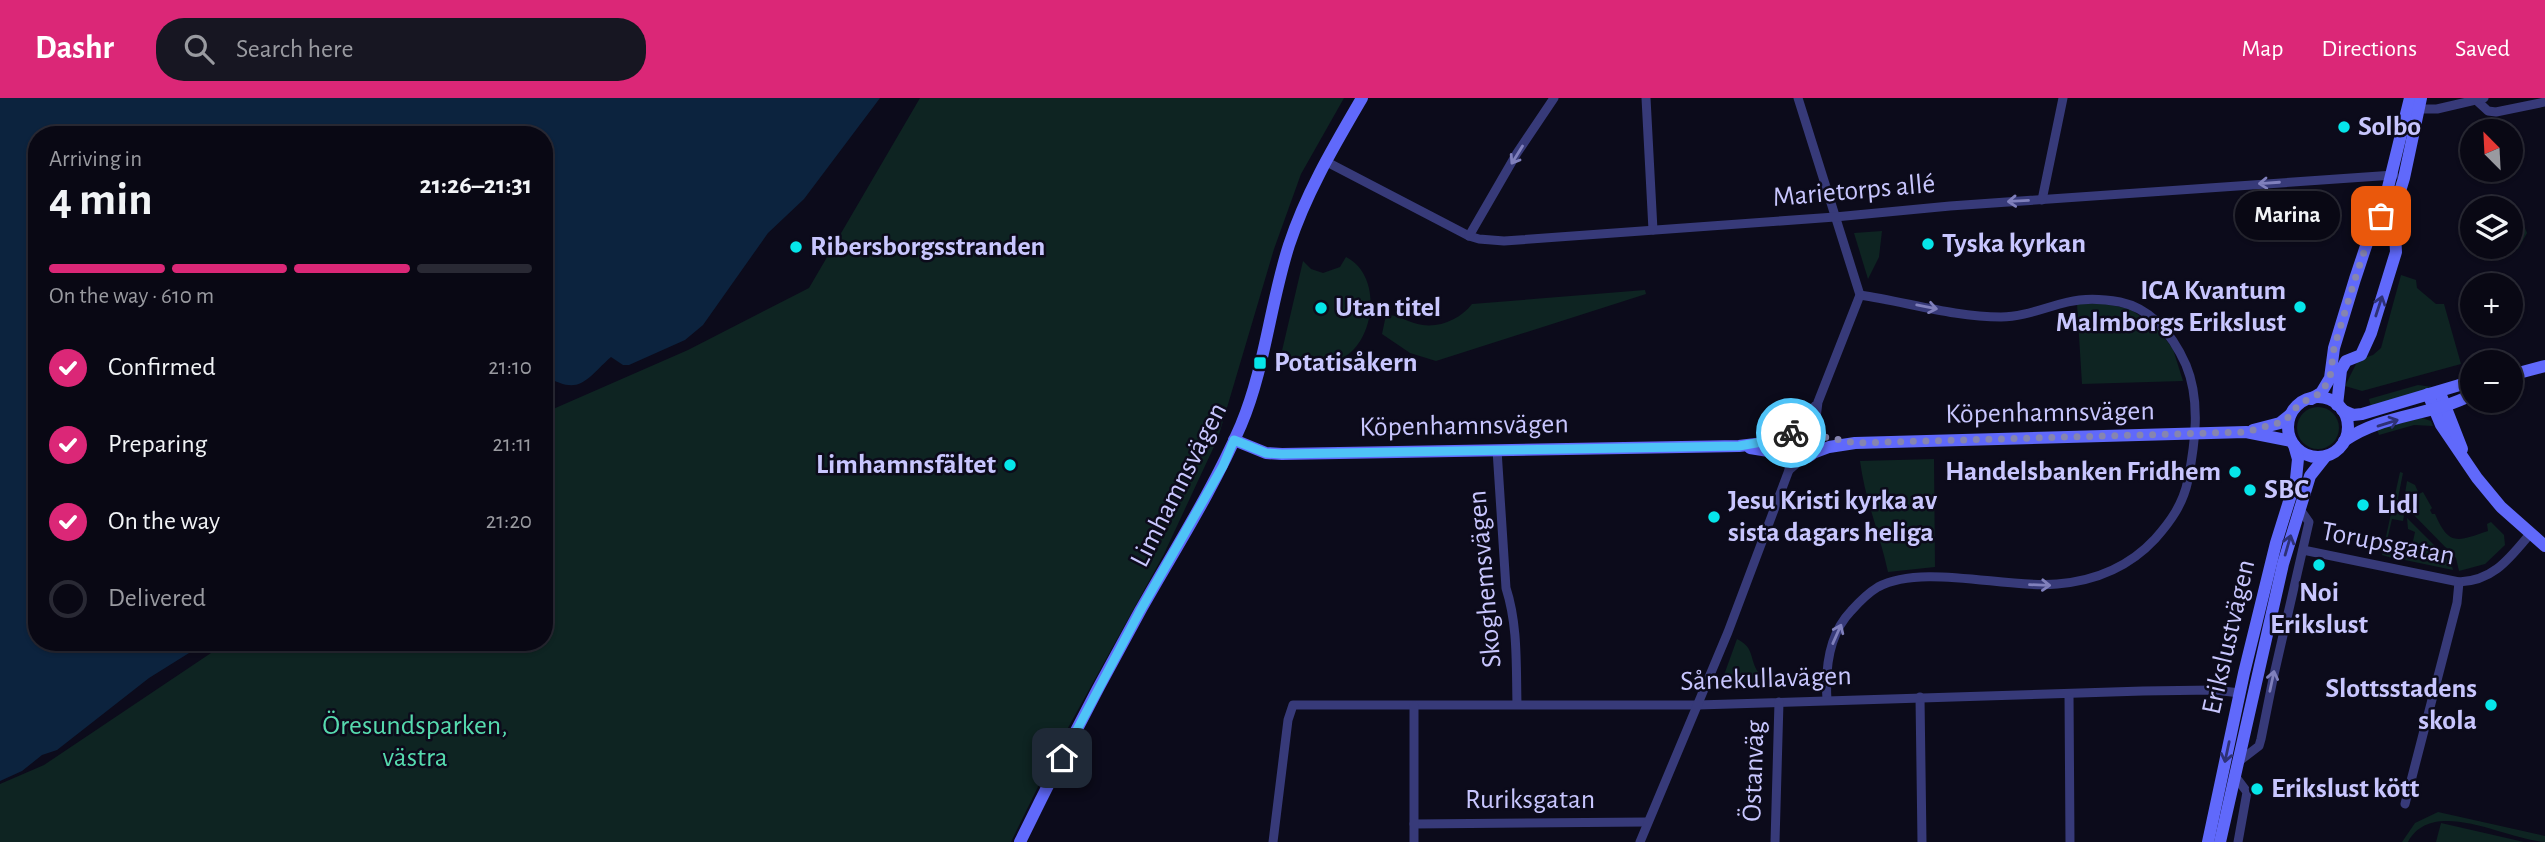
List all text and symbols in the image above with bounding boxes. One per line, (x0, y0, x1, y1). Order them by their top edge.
search box (156, 18, 646, 81)
icon: search (180, 30, 218, 68)
text: Dashr (35, 32, 114, 65)
text: Search here (236, 36, 353, 62)
text: Map (2241, 37, 2283, 61)
text: Directions (2321, 37, 2417, 61)
text: Saved (2455, 37, 2510, 61)
place label: Solbo (2358, 113, 2421, 141)
marker: Solbo (2336, 119, 2352, 135)
north arrow (2460, 119, 2524, 182)
map controls (2460, 119, 2523, 413)
one-way arrow (1509, 145, 1524, 164)
text: Arriving in (49, 148, 142, 171)
street label: Marietorps allé (1772, 170, 1936, 212)
text: 21:26–21:31 (420, 172, 532, 198)
text: 4 min (49, 177, 153, 223)
one-way arrow (2258, 177, 2281, 190)
pin (2351, 186, 2411, 246)
callout: Marina (2234, 192, 2339, 240)
one-way arrow (2007, 195, 2030, 208)
button: layers (2460, 196, 2523, 259)
icon: bag (2362, 197, 2400, 235)
text: Marina (2254, 204, 2321, 227)
place label: Tyska kyrkan (1942, 230, 2086, 258)
place label: Ribersborgsstranden (810, 233, 1045, 261)
marker: Tyska kyrkan (1920, 236, 1936, 252)
marker: Ribersborgsstranden (788, 239, 804, 255)
button: + (2460, 273, 2523, 336)
place label: ICA Kvantum Malmborgs Erikslust (2056, 277, 2287, 337)
text: On the way · 610 m (49, 285, 214, 308)
place label: Utan titel (1335, 294, 1441, 322)
one-way arrow (2373, 295, 2386, 317)
marker: ICA Kvantum Malmborgs Erikslust (2292, 299, 2308, 315)
marker: Utan titel (1313, 300, 1329, 316)
one-way arrow (1915, 300, 1938, 314)
icon: check (49, 349, 87, 387)
place label: Potatisåkern (1274, 349, 1418, 377)
button: − (2460, 350, 2523, 413)
text: Confirmed (108, 354, 216, 380)
marker: Potatisåkern (1252, 355, 1268, 371)
text: 21:10 (488, 356, 532, 379)
street label: Köpenhamnsvägen (1945, 397, 2155, 429)
street label: Limhamnsvägen (1126, 398, 1232, 572)
courier (1756, 398, 1826, 468)
street label: Köpenhamnsvägen (1359, 410, 1569, 442)
icon: bike (1772, 414, 1810, 452)
one-way arrow (2376, 415, 2398, 428)
icon: check (49, 426, 87, 464)
text: Preparing (108, 431, 207, 457)
text: 21:11 (493, 433, 532, 456)
place label: Limhamnsfältet (816, 451, 997, 479)
marker: Limhamnsfältet (1002, 457, 1018, 473)
place label: Handelsbanken Fridhem (1945, 458, 2221, 486)
marker: Handelsbanken Fridhem (2227, 464, 2243, 480)
place label: SBC (2264, 476, 2309, 504)
marker: SBC (2242, 482, 2258, 498)
place label: Jesu Kristi kyrka av sista dagars heliga (1728, 487, 1938, 547)
street label: Skoghemsvägen (1463, 489, 1507, 669)
place label: Lidl (2377, 491, 2419, 519)
marker: Lidl (2355, 497, 2371, 513)
icon: check (49, 503, 87, 541)
text: On the way (108, 508, 220, 534)
marker: Jesu Kristi kyrka av sista dagars heliga (1706, 509, 1722, 525)
text: 21:20 (486, 510, 532, 533)
street label: Torupsgatan (2319, 517, 2457, 571)
one-way arrow (2283, 534, 2296, 556)
street label: Erikslustvägen (2198, 557, 2260, 717)
marker: Noi Erikslust (2311, 557, 2327, 573)
one-way arrow (2029, 578, 2052, 591)
place label: Noi Erikslust (2270, 579, 2368, 639)
text: Delivered (108, 585, 206, 611)
one-way arrow (1831, 624, 1844, 645)
street label: Sånekullavägen (1680, 662, 1852, 696)
one-way arrow (2266, 670, 2280, 693)
place label: Slottsstadens skola (2325, 675, 2477, 735)
marker: Slottsstadens skola (2483, 697, 2499, 713)
park label: Öresundsparken, västra (322, 710, 508, 772)
street label: Östanväg (1736, 719, 1770, 822)
pin (1032, 728, 1092, 788)
icon: home (1043, 739, 1081, 777)
one-way arrow (2220, 740, 2234, 763)
place label: Erikslust kött (2271, 775, 2420, 803)
marker: Erikslust kött (2249, 781, 2265, 797)
street label: Ruriksgatan (1465, 786, 1595, 814)

